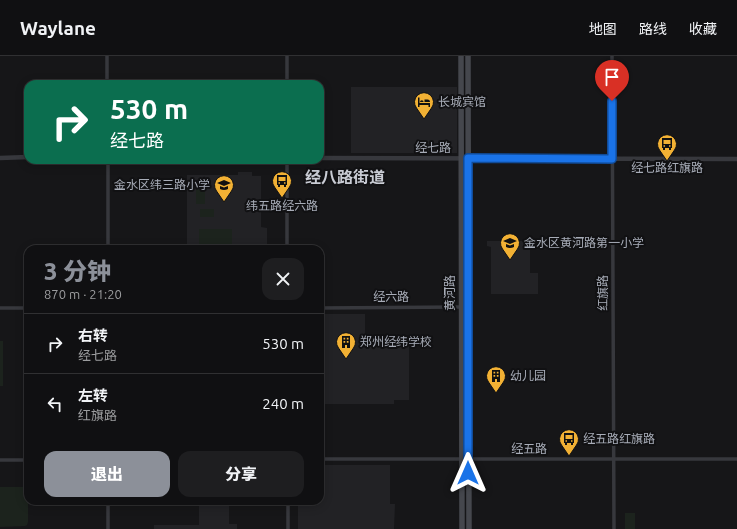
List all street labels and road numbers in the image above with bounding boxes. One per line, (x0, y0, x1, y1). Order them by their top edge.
street label: 经七路 (415, 141, 451, 154)
street label: 黄河路 (443, 275, 456, 311)
street label: 红旗路 (596, 275, 609, 311)
street label: 经六路 (373, 290, 409, 303)
street label: 经五路 (511, 442, 547, 455)

